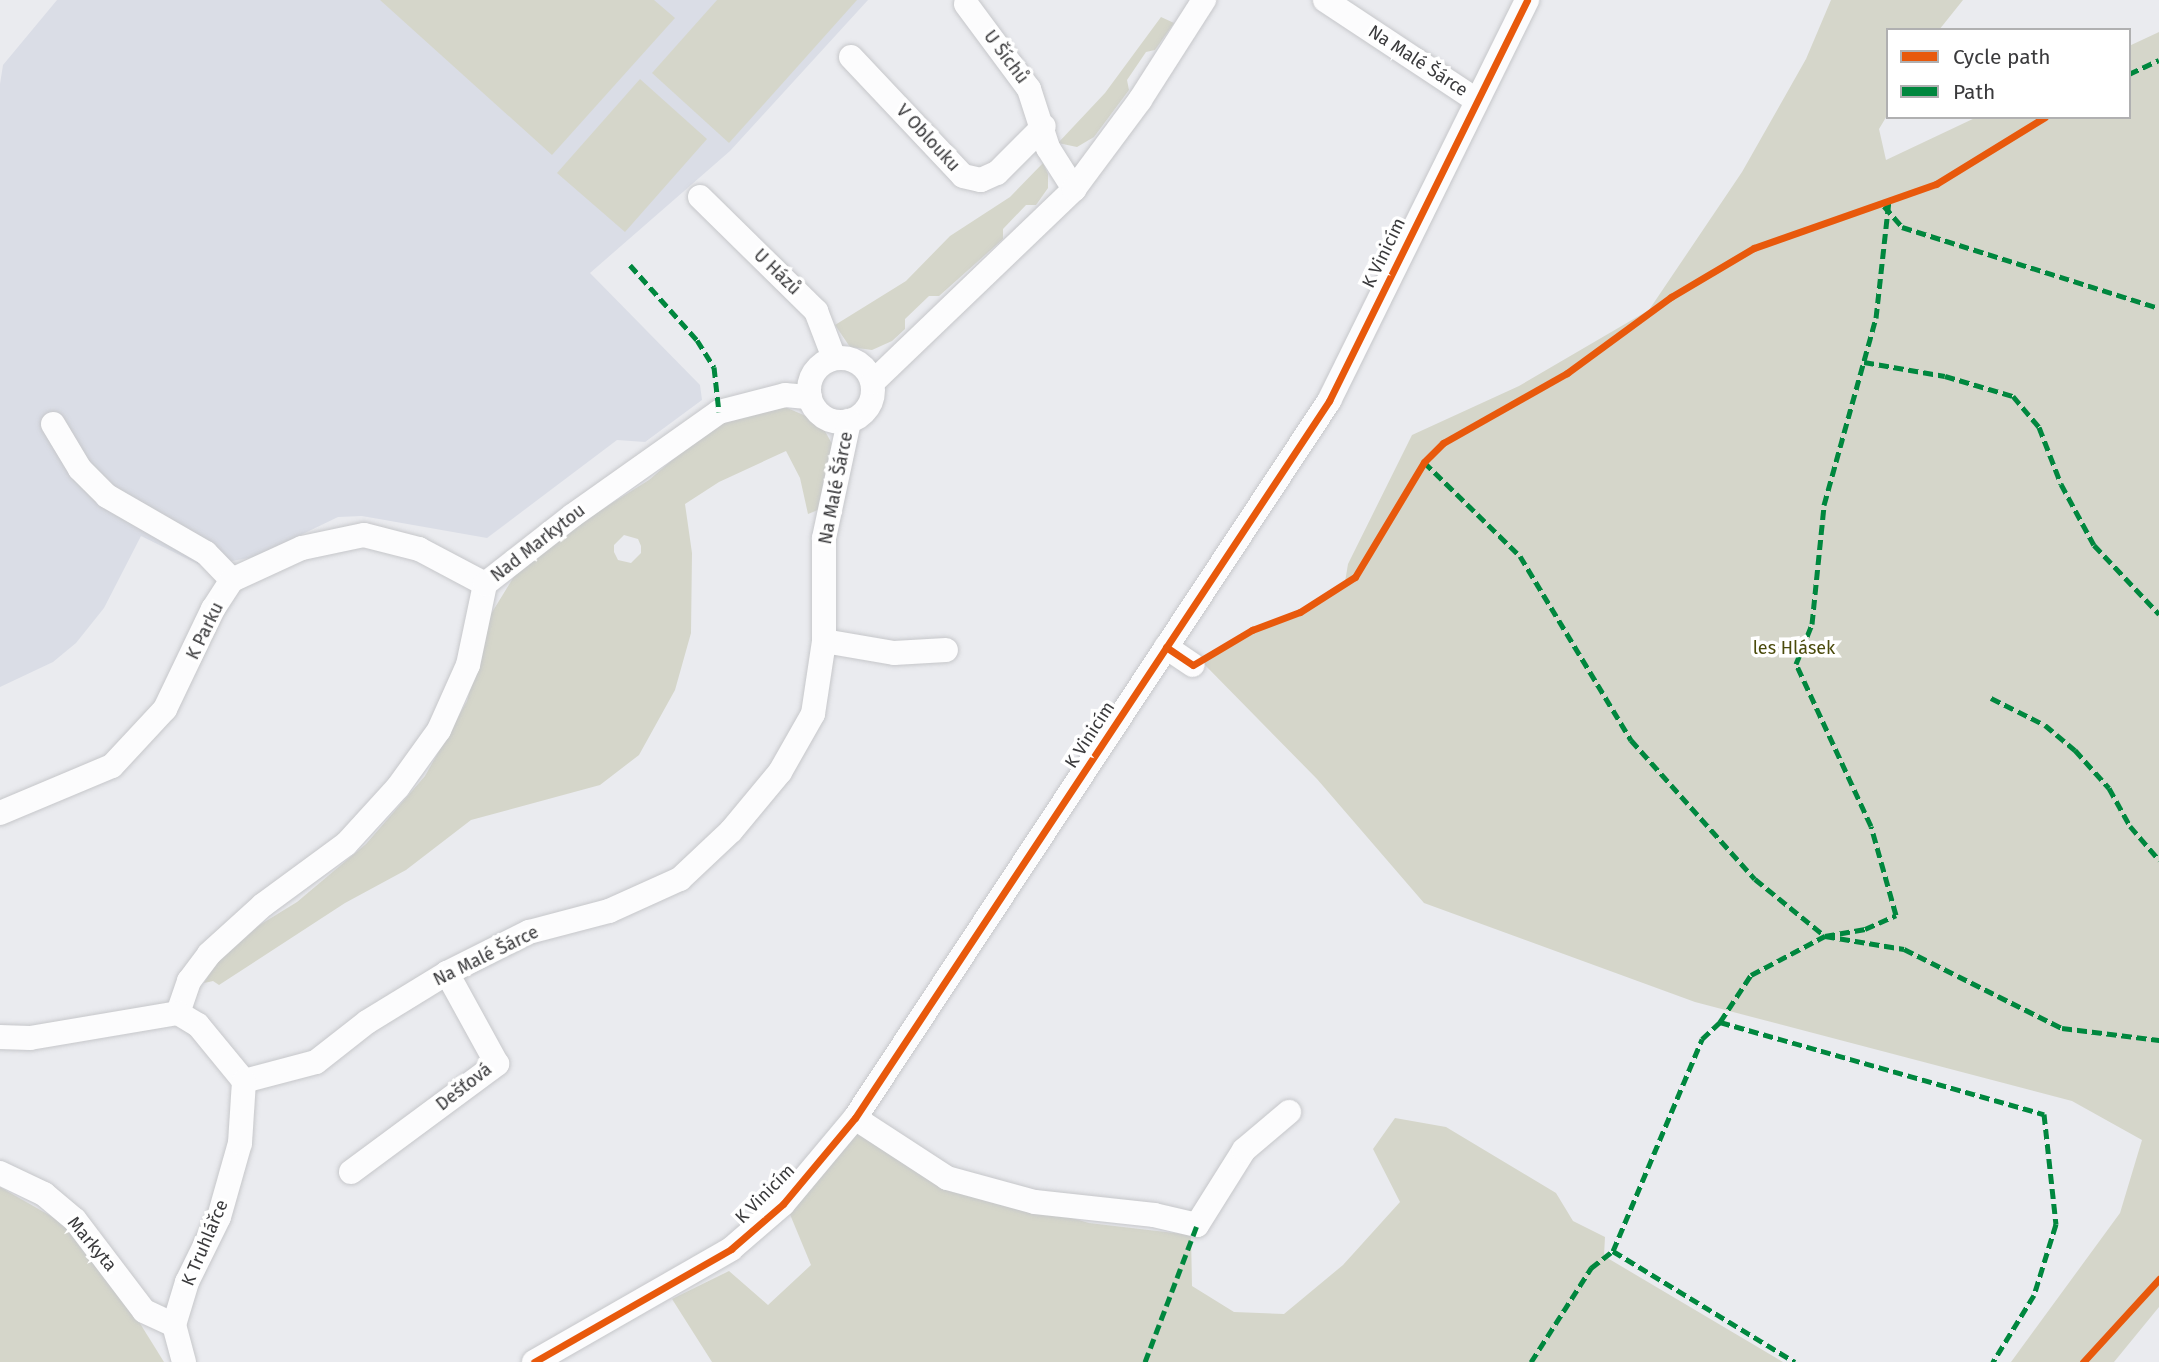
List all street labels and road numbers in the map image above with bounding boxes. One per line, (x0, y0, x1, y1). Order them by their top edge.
street label: Na Malé Šárce (1364, 21, 1472, 101)
street label: U Šíchů (979, 26, 1033, 88)
street label: V Oblouku (892, 100, 964, 176)
street label: K Vinicím (1358, 214, 1410, 292)
street label: U Házů (749, 244, 805, 300)
street label: Na Malé Šárce (814, 430, 858, 546)
street label: Nad Markytou (487, 500, 589, 586)
street label: K Parku (182, 599, 228, 663)
street label: K Vinicím (1060, 698, 1120, 772)
street label: Na Malé Šárce (430, 921, 542, 991)
street label: Dešťová (432, 1059, 496, 1115)
street label: K Vinicím (731, 1160, 799, 1228)
street label: K Truhlářce (177, 1197, 233, 1289)
street label: Markyta (63, 1212, 121, 1276)

